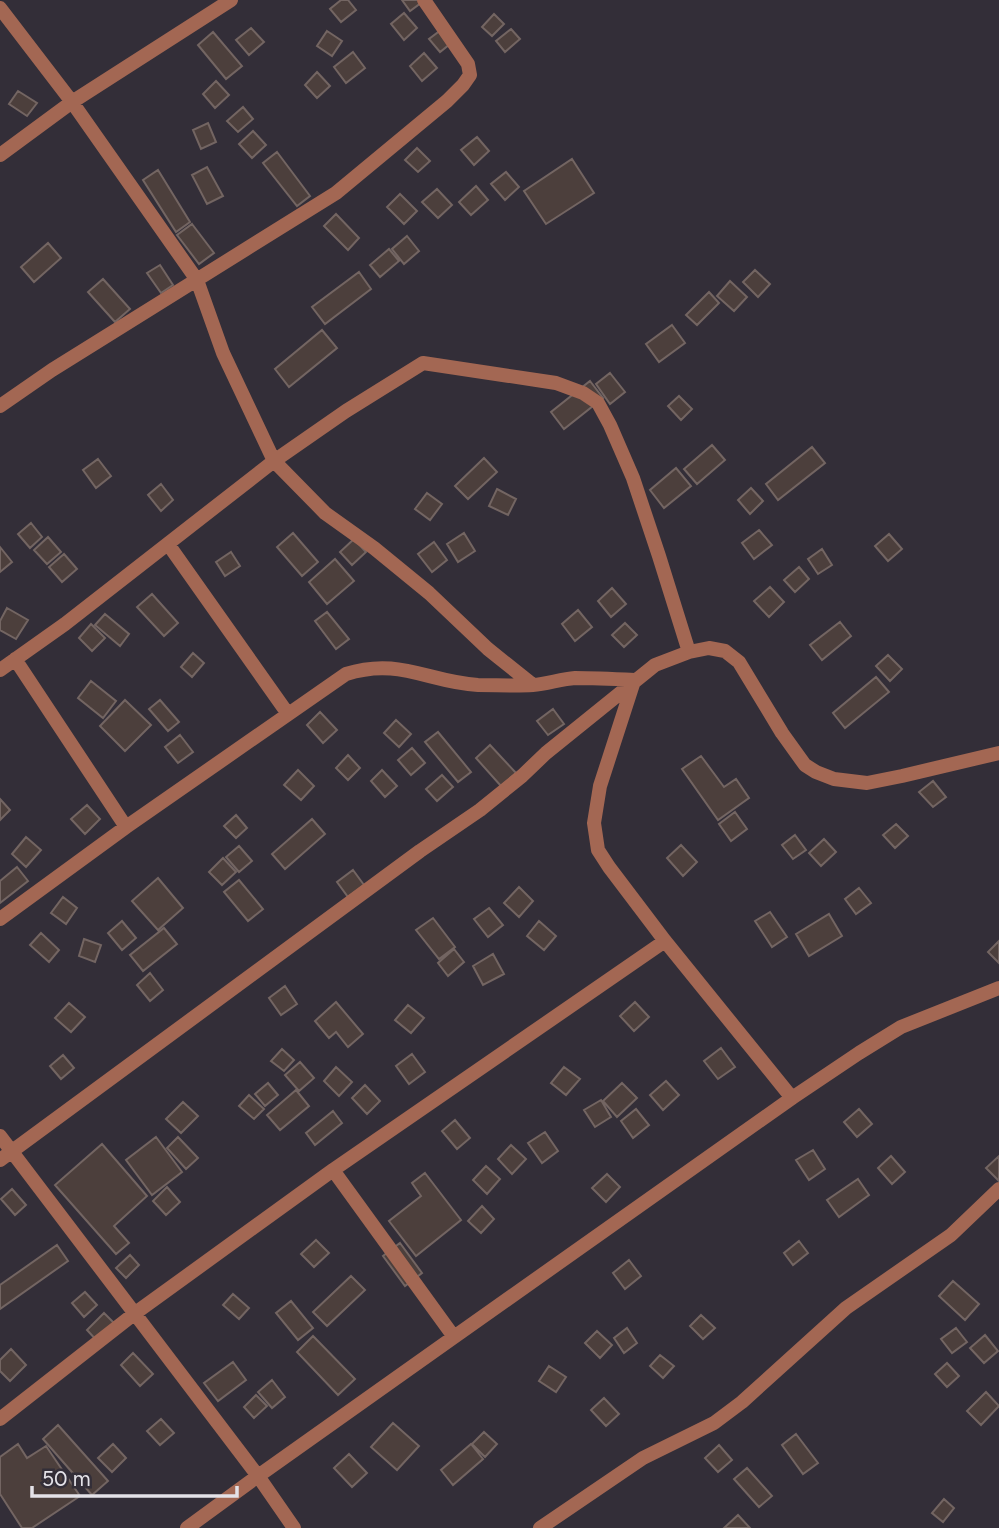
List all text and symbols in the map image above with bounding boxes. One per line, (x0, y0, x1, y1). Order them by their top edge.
scale bar (32, 1454, 236, 1498)
text: 50 m (42, 1466, 91, 1491)

